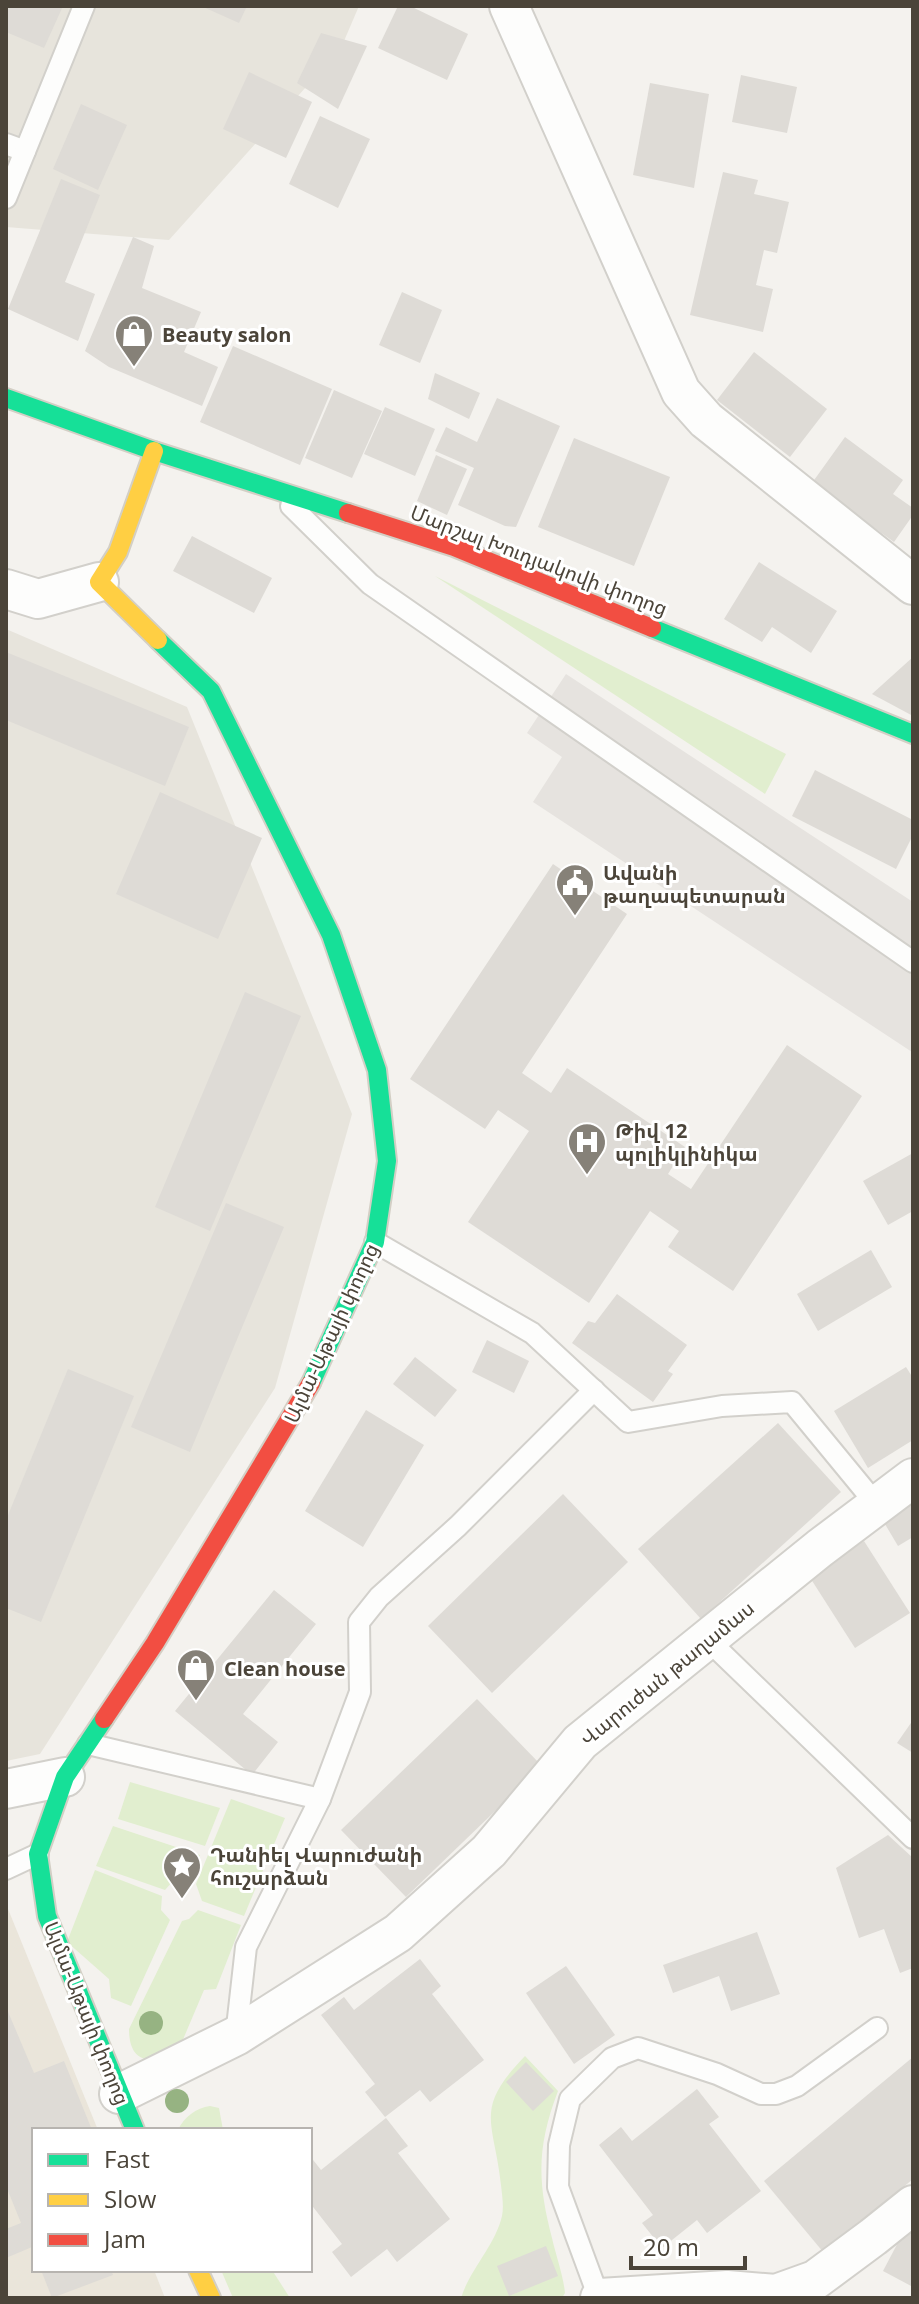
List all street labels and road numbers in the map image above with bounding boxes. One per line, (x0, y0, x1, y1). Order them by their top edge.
street label: Մարշալ Խուդյակովի փողոց (407, 498, 671, 622)
street label: Ալմա-Աթայի փողոց (277, 1239, 385, 1427)
street label: Վարուժան թաղամաս (574, 1594, 760, 1752)
street label: Ալմա-Աթայի փողոց (38, 1917, 136, 2109)

